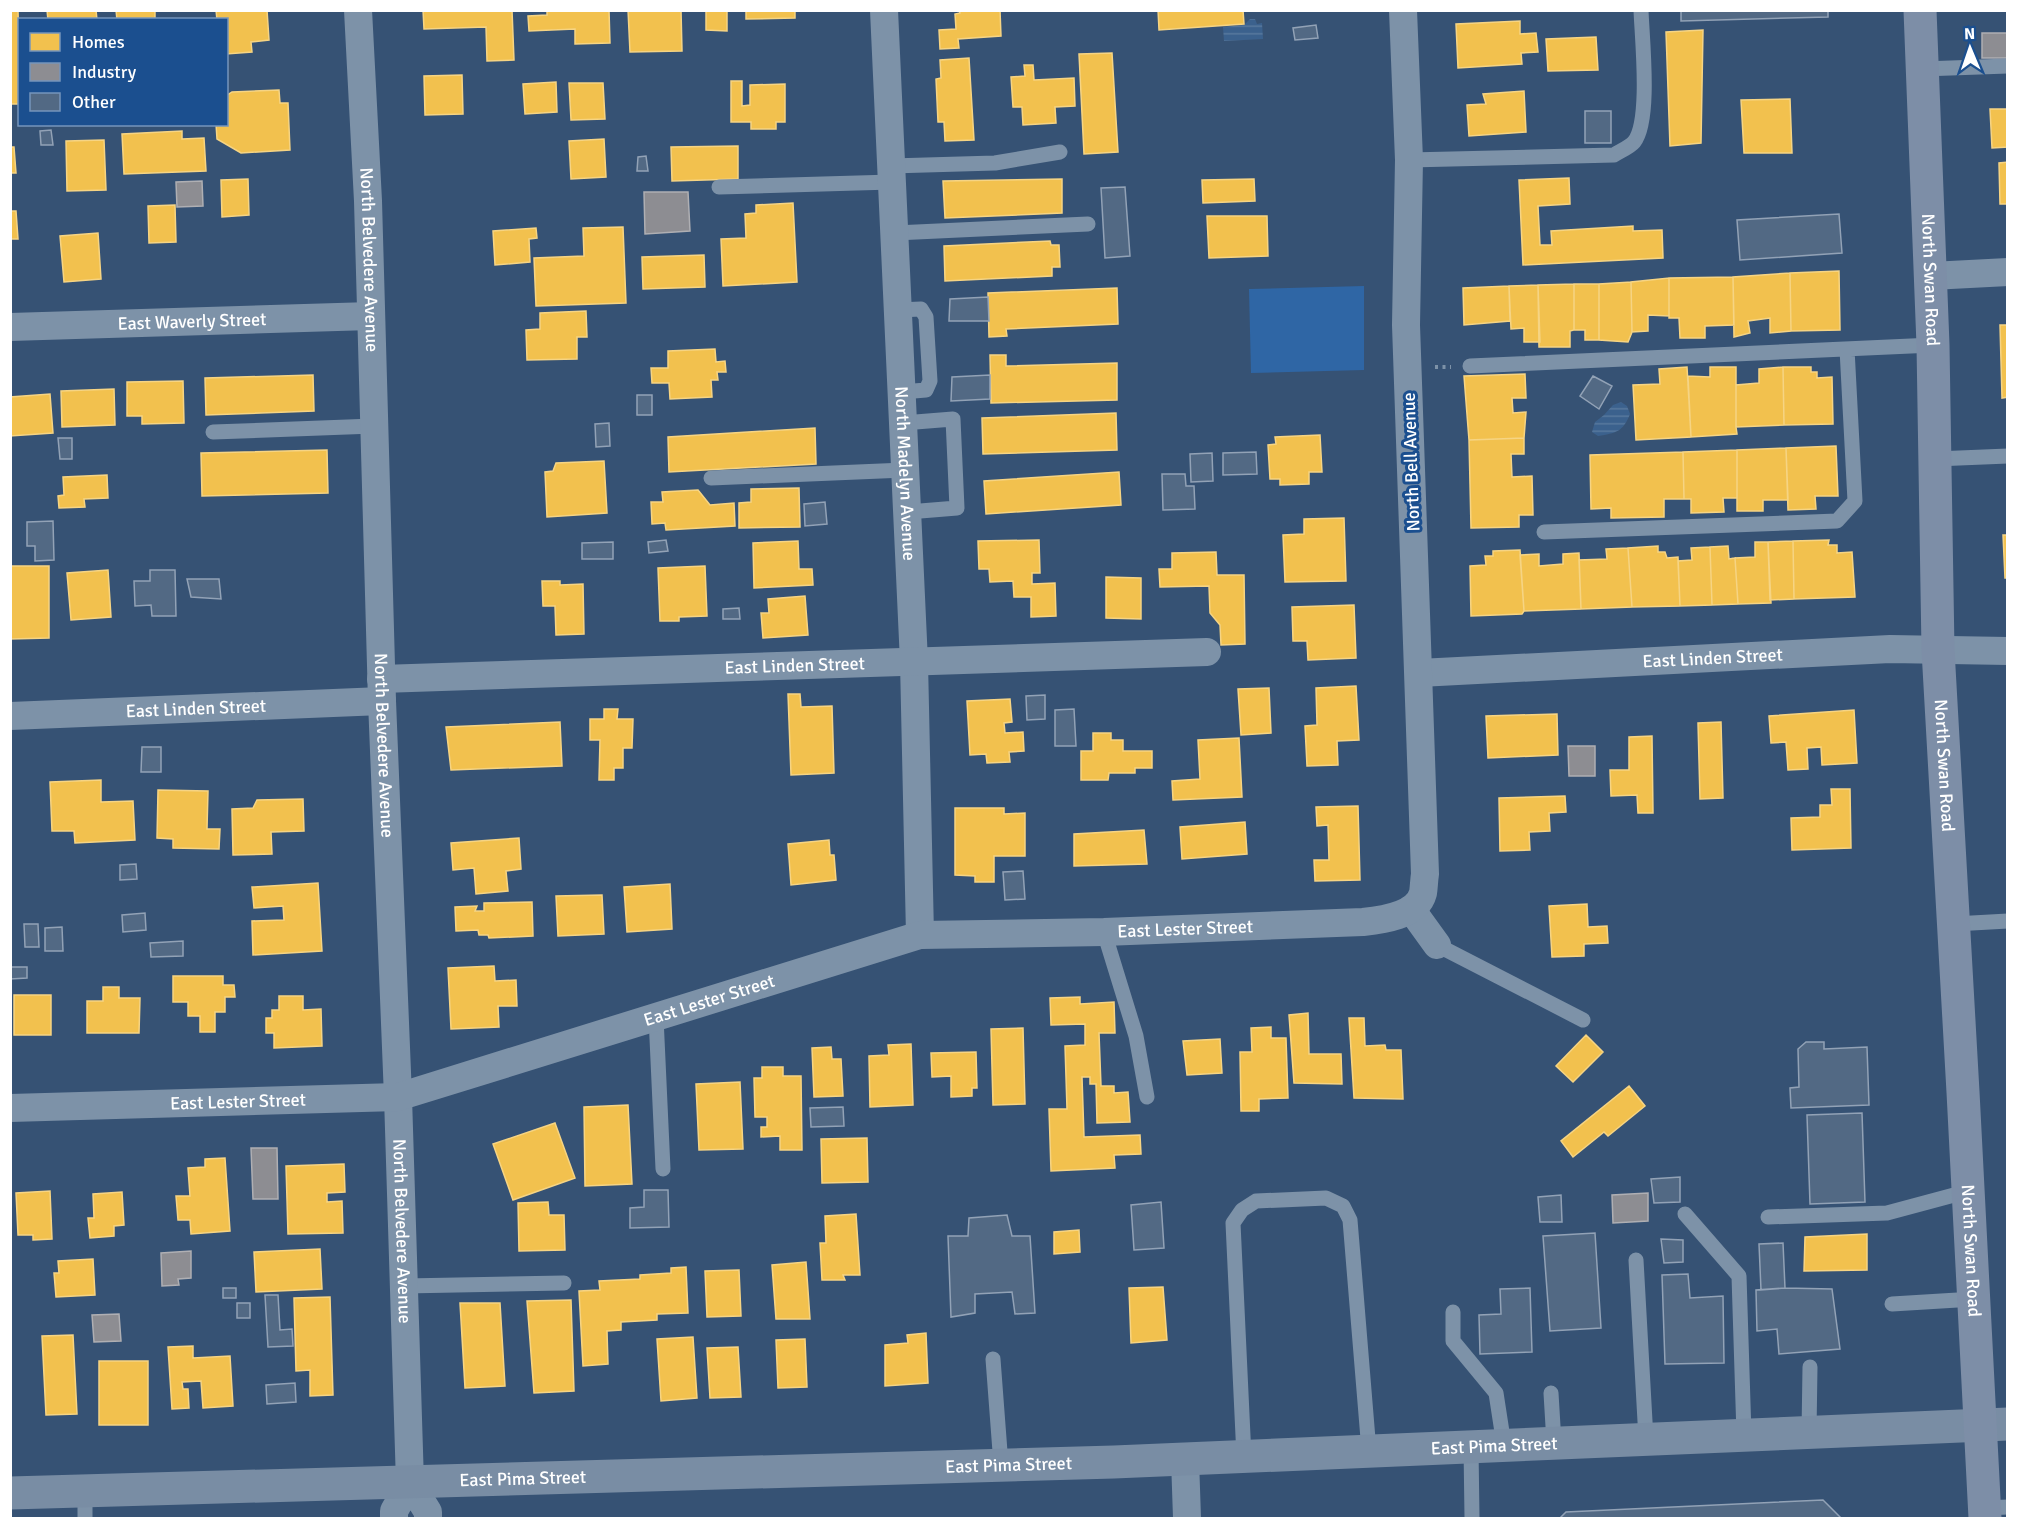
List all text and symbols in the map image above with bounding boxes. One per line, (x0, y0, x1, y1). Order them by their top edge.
legend (18, 18, 228, 126)
north arrow (1940, 18, 2000, 78)
text: N (1964, 24, 1975, 44)
text: Homes (72, 31, 125, 53)
text: Industry (72, 61, 137, 83)
text: Other (72, 91, 116, 113)
street label: North Belvedere Avenue (355, 167, 383, 352)
street label: North Swan Road (1917, 213, 1944, 347)
street label: East Waverly Street (117, 308, 267, 335)
street label: North Madelyn Avenue (890, 386, 920, 561)
street label: North Bell Avenue (1398, 392, 1424, 532)
street label: East Linden Street (1642, 643, 1783, 673)
street label: East Linden Street (724, 652, 865, 679)
street label: North Belvedere Avenue (370, 653, 399, 838)
street label: East Linden Street (125, 695, 266, 722)
street label: North Swan Road (1930, 699, 1959, 832)
street label: East Lester Street (1117, 915, 1254, 942)
street label: East Lester Street (641, 970, 777, 1031)
street label: East Lester Street (170, 1089, 306, 1114)
street label: North Belvedere Avenue (388, 1138, 416, 1324)
street label: North Swan Road (1957, 1184, 1986, 1318)
street label: East Pima Street (1430, 1432, 1558, 1460)
street label: East Pima Street (945, 1452, 1072, 1478)
street label: East Pima Street (459, 1466, 587, 1491)

